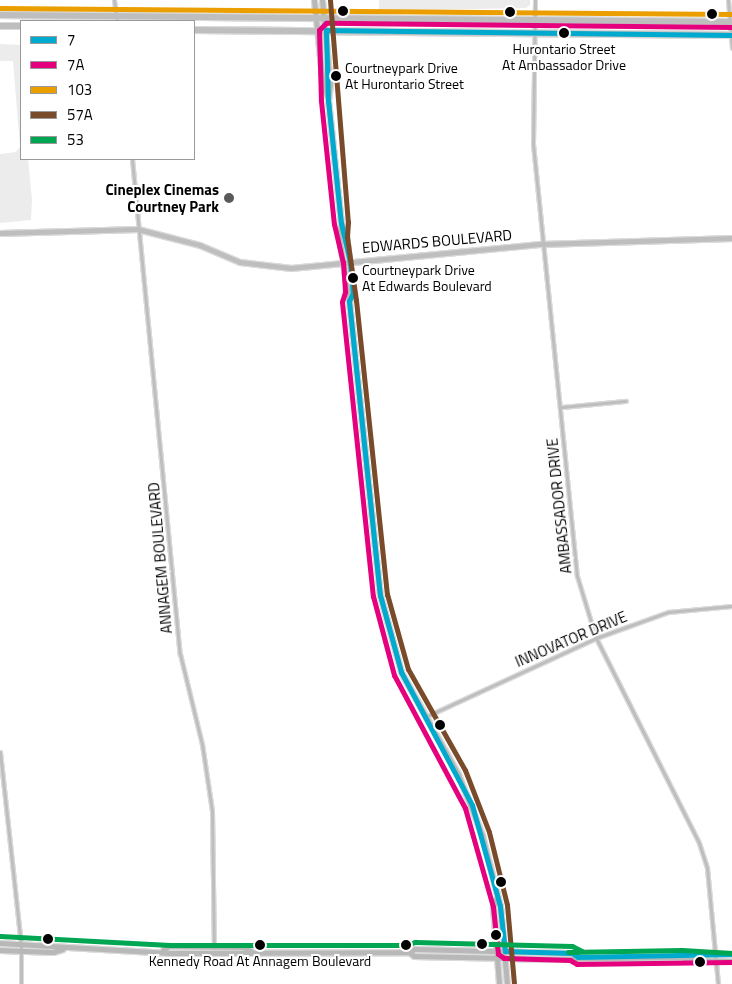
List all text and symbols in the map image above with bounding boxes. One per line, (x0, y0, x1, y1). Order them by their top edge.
unlabelled marker (338, 6, 348, 16)
unlabelled marker (505, 7, 515, 17)
unlabelled marker (707, 9, 717, 19)
legend (20, 20, 195, 160)
text: 7 (67, 28, 75, 51)
marker: Hurontario Street At Ambassador Drive (559, 28, 569, 38)
place label: Hurontario Street At Ambassador Drive (502, 41, 626, 74)
text: 7A (67, 53, 84, 76)
place label: Courtneypark Drive At Hurontario Street (345, 60, 464, 92)
marker: Courtneypark Drive At Hurontario Street (331, 71, 341, 81)
text: 103 (67, 78, 92, 101)
text: 57A (67, 103, 93, 126)
text: 53 (67, 128, 84, 151)
place label: Cineplex Cinemas Courtney Park (105, 180, 219, 215)
marker: Cineplex Cinemas Courtney Park (223, 192, 235, 204)
street label: EDWARDS BOULEVARD (361, 225, 513, 257)
place label: Courtneypark Drive At Edwards Boulevard (362, 262, 492, 294)
marker: Courtneypark Drive At Edwards Boulevard (348, 273, 358, 283)
street label: AMBASSADOR DRIVE (543, 437, 575, 575)
street label: ANNAGEM BOULEVARD (144, 482, 176, 634)
street label: INNOVATOR DRIVE (512, 607, 630, 671)
unlabelled marker (435, 720, 445, 730)
unlabelled marker (496, 877, 506, 887)
unlabelled marker (491, 930, 501, 940)
unlabelled marker (43, 934, 53, 944)
unlabelled marker (477, 939, 487, 949)
marker: Kennedy Road At Annagem Boulevard (255, 940, 265, 950)
unlabelled marker (401, 940, 411, 950)
place label: Kennedy Road At Annagem Boulevard (149, 953, 371, 969)
unlabelled marker (695, 957, 705, 967)

